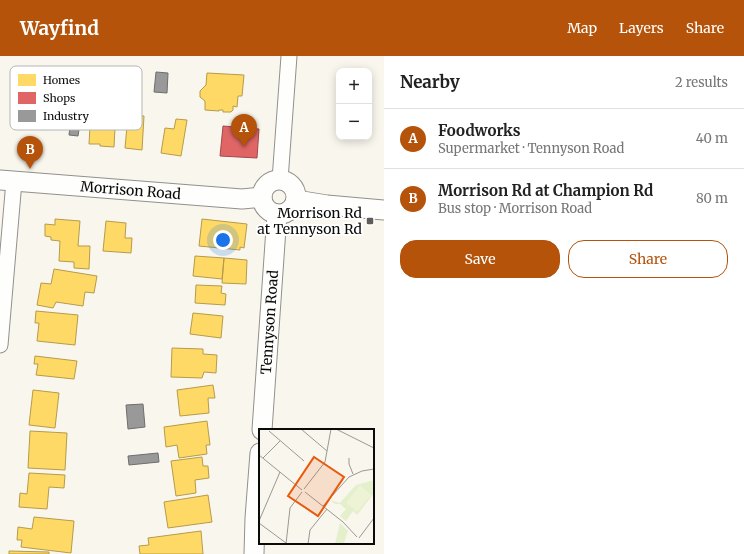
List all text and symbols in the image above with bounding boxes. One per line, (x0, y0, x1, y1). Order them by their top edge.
text: Wayfind (20, 16, 99, 40)
text: Map (567, 19, 597, 37)
text: Layers (619, 19, 664, 37)
text: Share (686, 19, 724, 37)
legend (10, 66, 142, 130)
map controls (336, 68, 372, 140)
button: + (336, 68, 372, 104)
text: Nearby (400, 71, 460, 93)
text: Homes (43, 73, 80, 87)
text: 2 results (675, 74, 728, 91)
text: Shops (43, 91, 75, 105)
button: − (336, 104, 372, 140)
text: Industry (43, 109, 90, 123)
pin: A (231, 114, 257, 147)
text: Foodworks (438, 121, 521, 140)
text: A (408, 130, 418, 147)
text: 40 m (696, 130, 728, 147)
pin: B (17, 136, 43, 169)
text: Supermarket · Tennyson Road (438, 140, 624, 157)
street label: Morrison Road (80, 177, 182, 203)
text: Morrison Rd at Champion Rd (438, 181, 653, 200)
text: B (408, 190, 418, 207)
text: 80 m (696, 190, 728, 207)
text: Bus stop · Morrison Road (438, 200, 592, 217)
place label: Morrison Rd at Tennyson Rd (257, 204, 363, 238)
marker: Morrison Rd at Tennyson Rd (365, 216, 375, 226)
your location (213, 230, 233, 250)
button: Save (400, 240, 560, 278)
button: Share (568, 240, 728, 278)
street label: Tennyson Road (257, 269, 282, 375)
inset map (259, 429, 374, 544)

